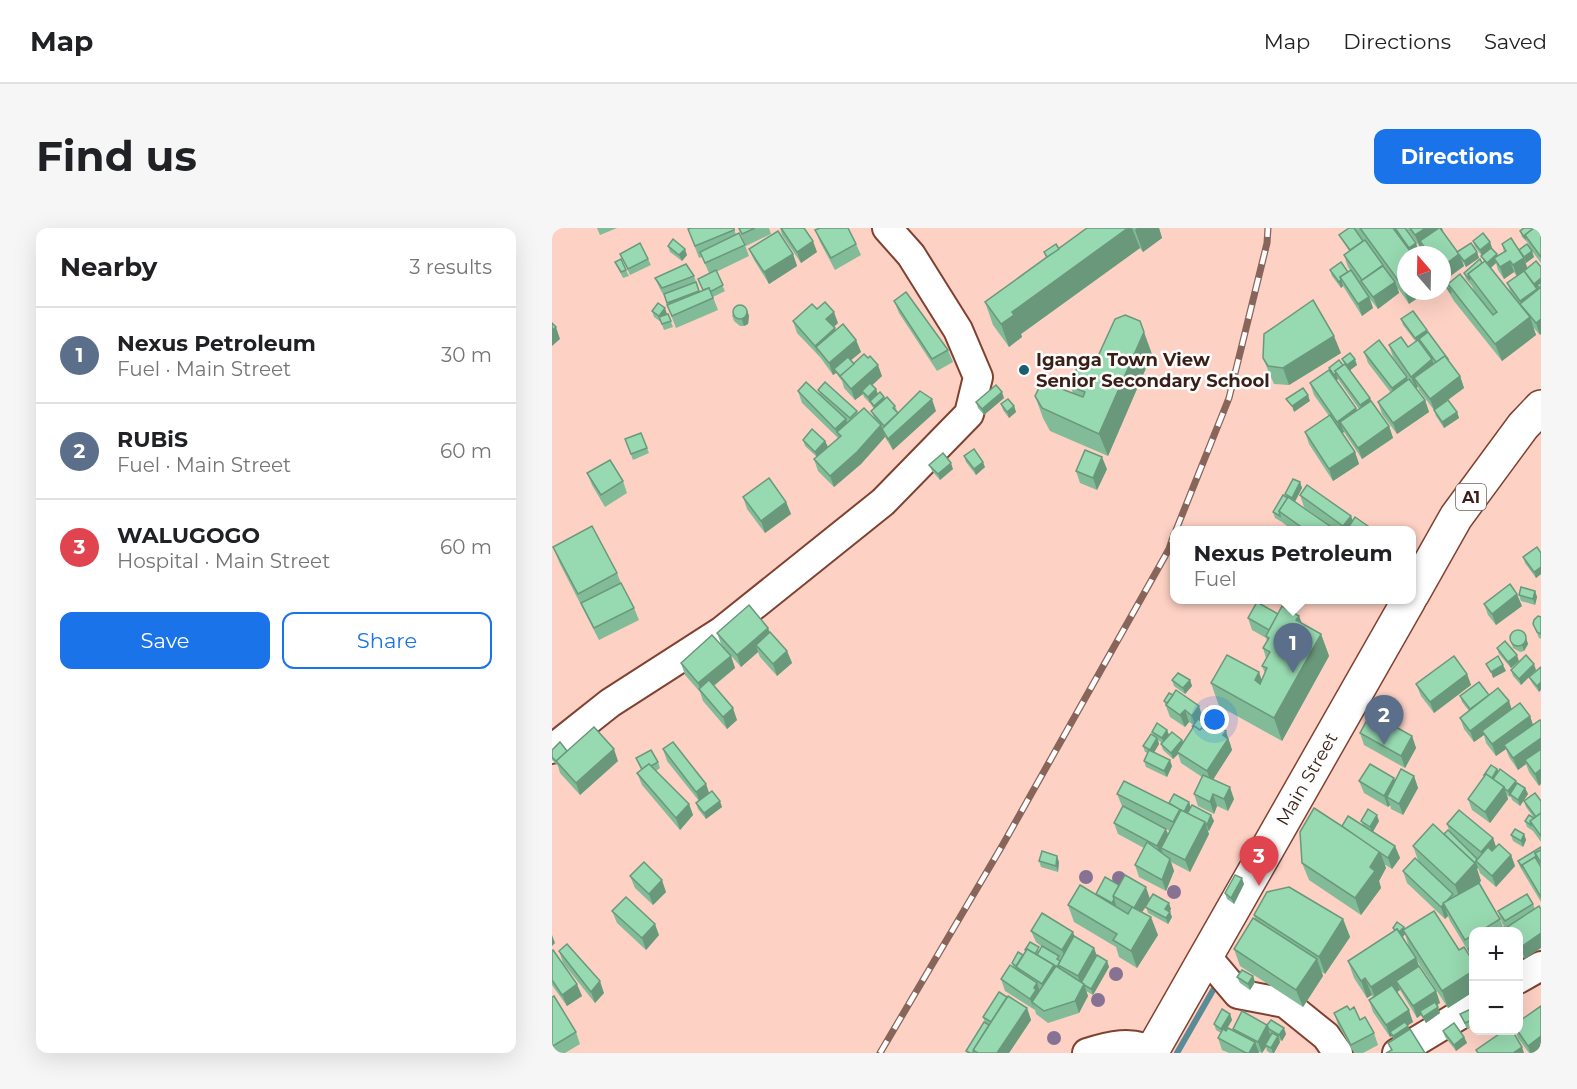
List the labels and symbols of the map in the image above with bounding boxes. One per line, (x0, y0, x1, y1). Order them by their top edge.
north arrow (1397, 246, 1451, 300)
place label: Iganga Town View Senior Secondary School (1036, 349, 1270, 392)
marker: Iganga Town View Senior Secondary School (1017, 363, 1031, 377)
road number: A1 (1456, 484, 1486, 510)
pin: 1 (1274, 624, 1312, 673)
pin: 2 (1364, 696, 1404, 745)
your location (1200, 705, 1229, 734)
street label: Main Street (1271, 728, 1343, 830)
pin: 3 (1240, 836, 1278, 886)

